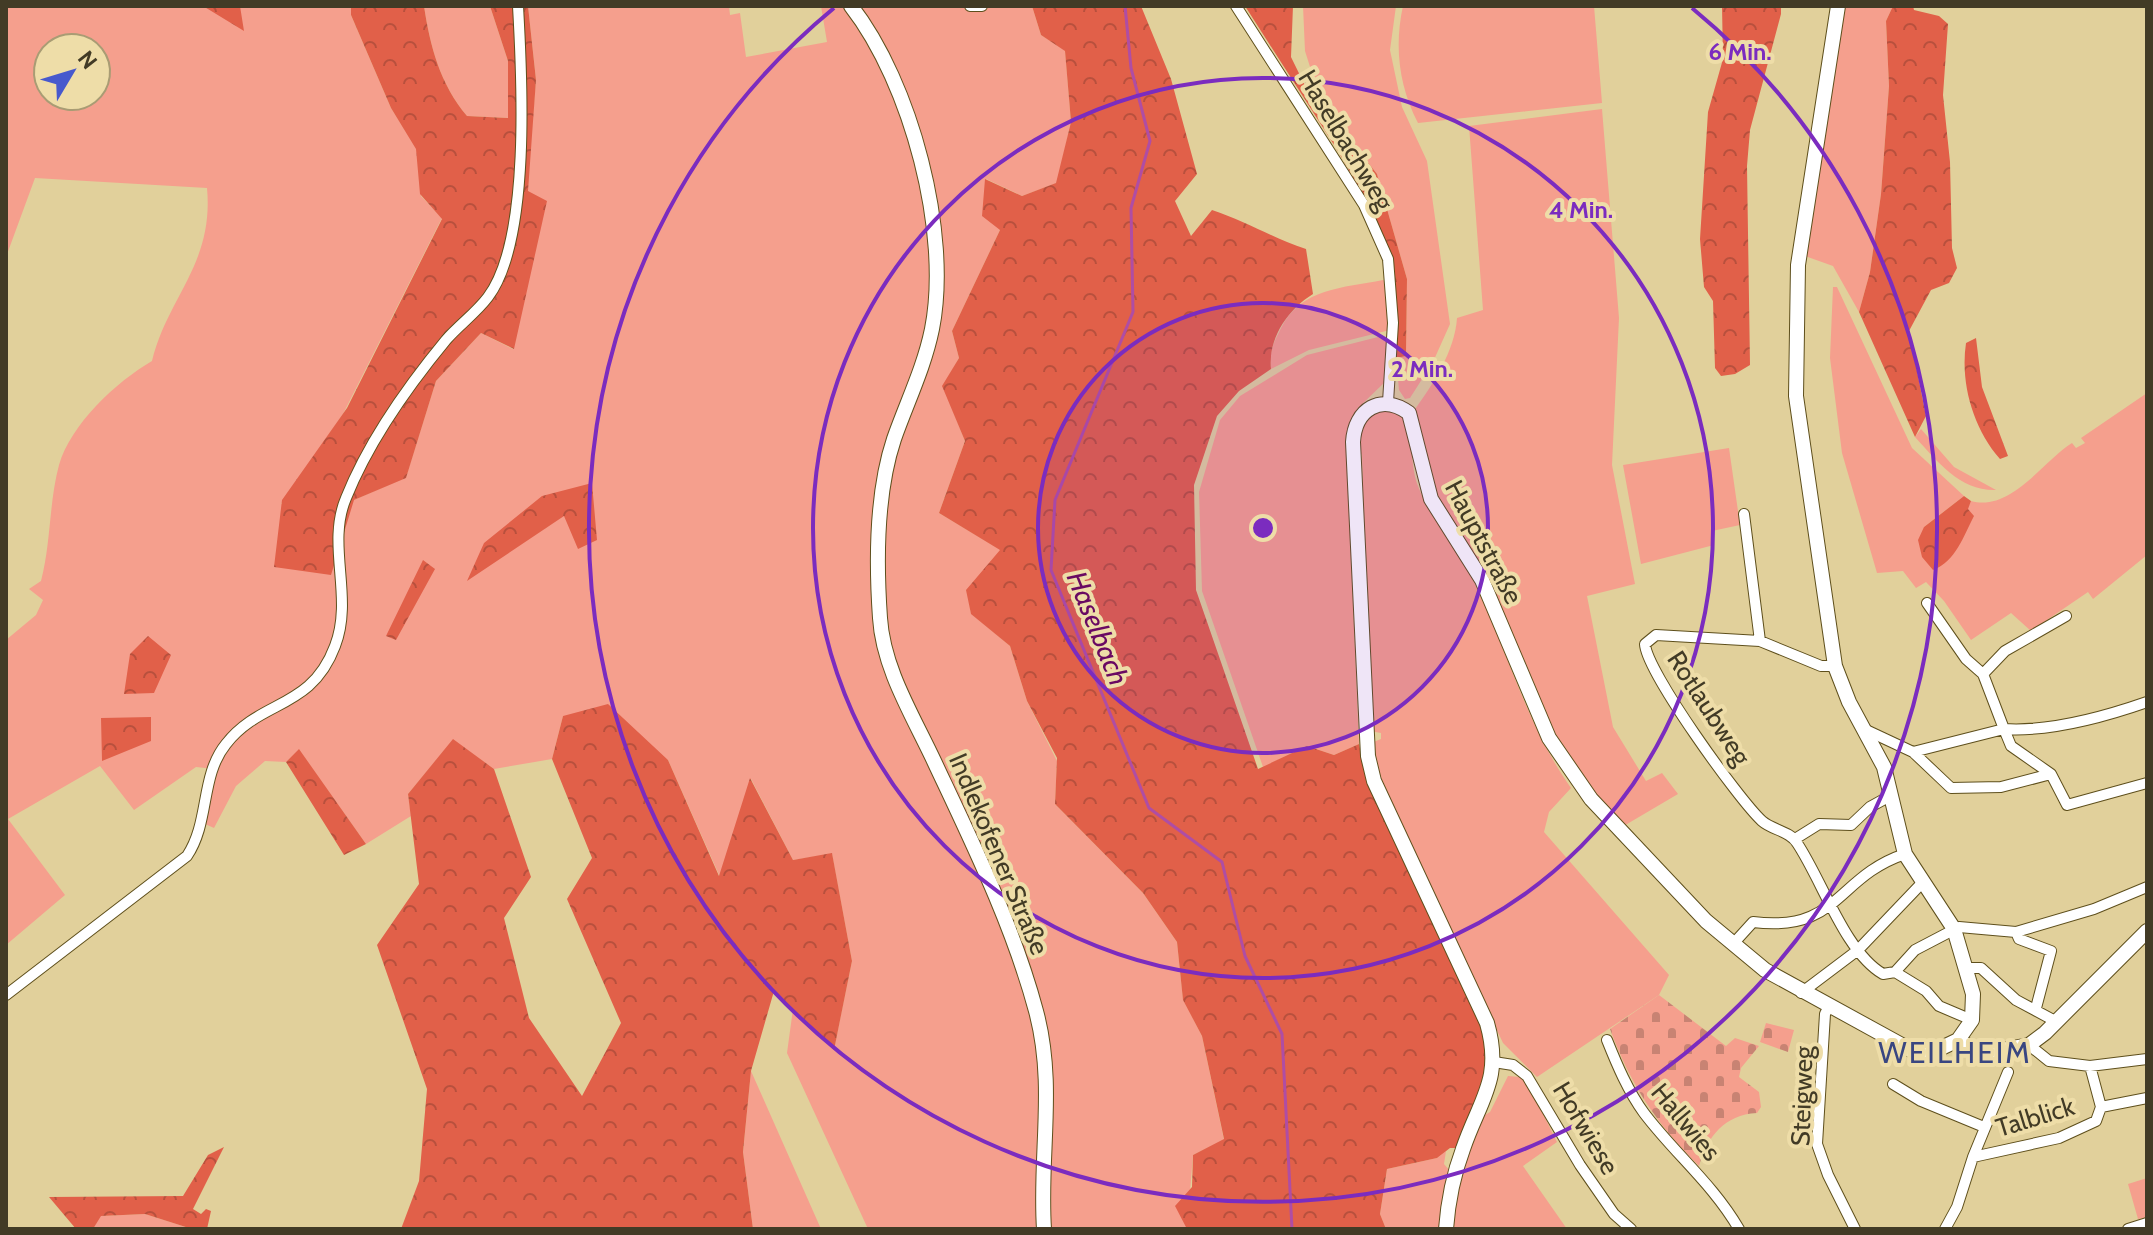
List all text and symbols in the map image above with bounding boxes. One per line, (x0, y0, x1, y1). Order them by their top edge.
north arrow (32, 32, 112, 112)
text: 6 Min. (1709, 37, 1771, 66)
text: N (72, 46, 103, 74)
street label: Haselbachweg (1292, 64, 1401, 217)
text: 4 Min. (1549, 195, 1613, 224)
text: 2 Min. (1391, 354, 1453, 383)
street label: Hauptstraße (1438, 475, 1530, 609)
centre of rings (1249, 514, 1277, 542)
water label: Haselbach (1060, 566, 1136, 690)
street label: Rotlaubweg (1660, 645, 1758, 772)
street label: Indlekofener Straße (942, 748, 1056, 960)
district label: WEILHEIM (1878, 1034, 2032, 1071)
street label: Steigweg (1784, 1044, 1820, 1147)
street label: Hofwiese (1546, 1076, 1626, 1180)
street label: Hallwies (1644, 1077, 1728, 1167)
street label: Talblick (1992, 1090, 2078, 1144)

